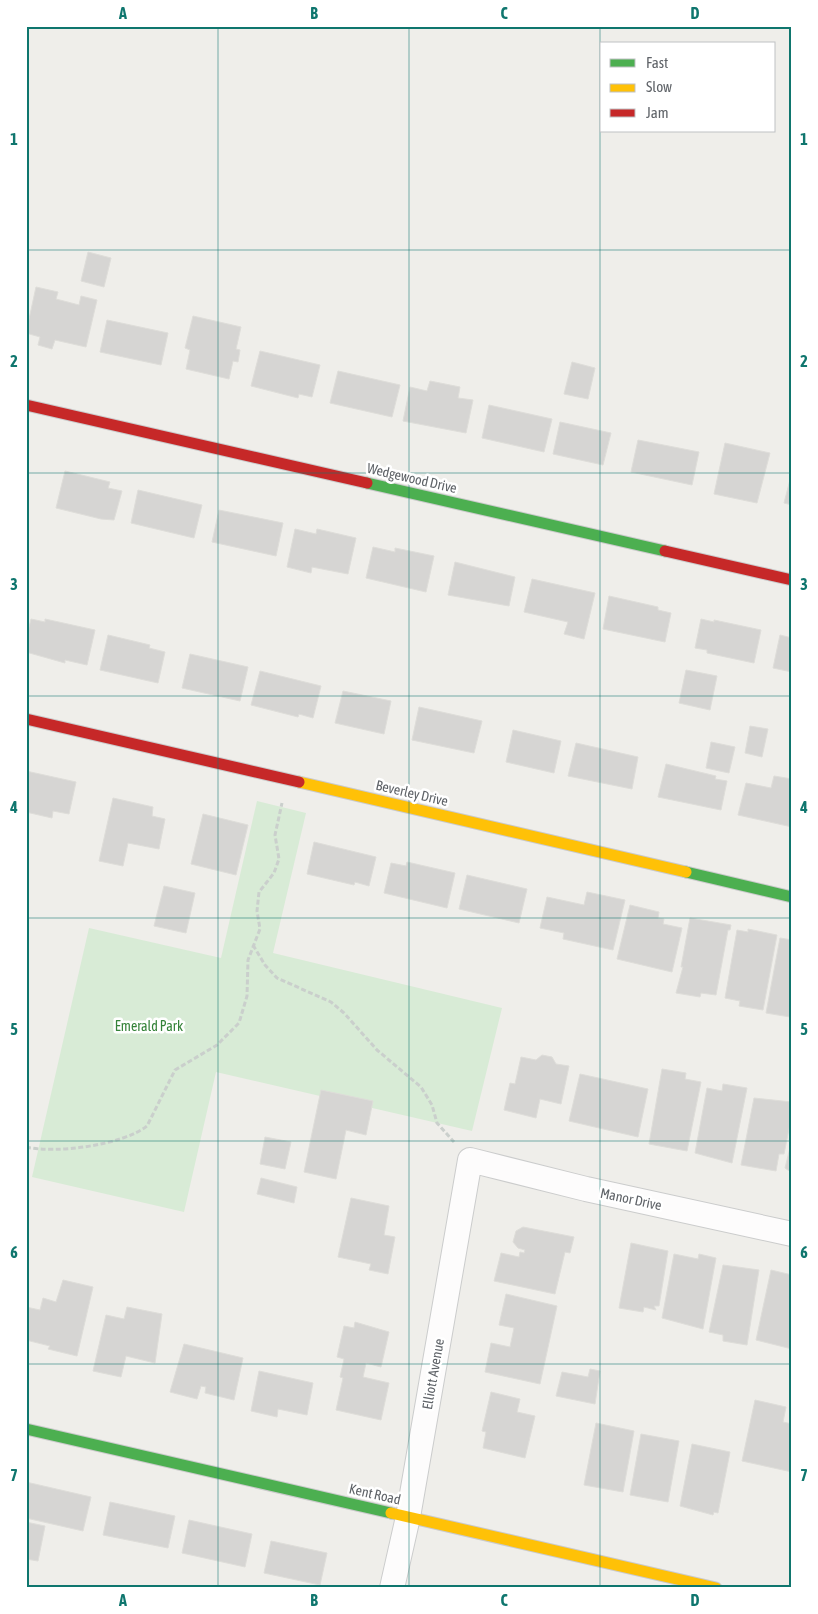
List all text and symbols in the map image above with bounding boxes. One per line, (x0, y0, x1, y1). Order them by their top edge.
text: A (118, 4, 127, 22)
text: B (310, 4, 318, 22)
text: C (500, 4, 508, 22)
text: D (691, 4, 700, 22)
legend (600, 42, 776, 132)
text: Fast (646, 54, 668, 71)
text: Slow (646, 78, 672, 95)
text: Jam (646, 104, 669, 121)
text: 1 (10, 130, 18, 148)
text: 1 (800, 130, 808, 148)
text: 2 (10, 352, 18, 370)
text: 2 (800, 352, 808, 370)
street label: Wedgewood Drive (366, 460, 458, 496)
text: 3 (10, 575, 18, 593)
text: 3 (800, 575, 808, 593)
street label: Beverley Drive (374, 777, 450, 809)
text: 4 (9, 798, 18, 816)
text: 4 (799, 798, 808, 816)
park label: Emerald Park (115, 1018, 183, 1034)
text: 5 (10, 1020, 18, 1038)
text: 5 (800, 1020, 808, 1038)
street label: Manor Drive (599, 1185, 663, 1213)
text: 6 (10, 1243, 18, 1261)
text: 6 (800, 1243, 808, 1261)
street label: Elliott Avenue (419, 1337, 447, 1411)
text: 7 (10, 1466, 18, 1484)
text: 7 (800, 1466, 808, 1484)
street label: Kent Road (348, 1480, 402, 1508)
text: A (118, 1591, 127, 1609)
text: B (310, 1591, 318, 1609)
text: C (500, 1591, 508, 1609)
text: D (691, 1591, 700, 1609)

